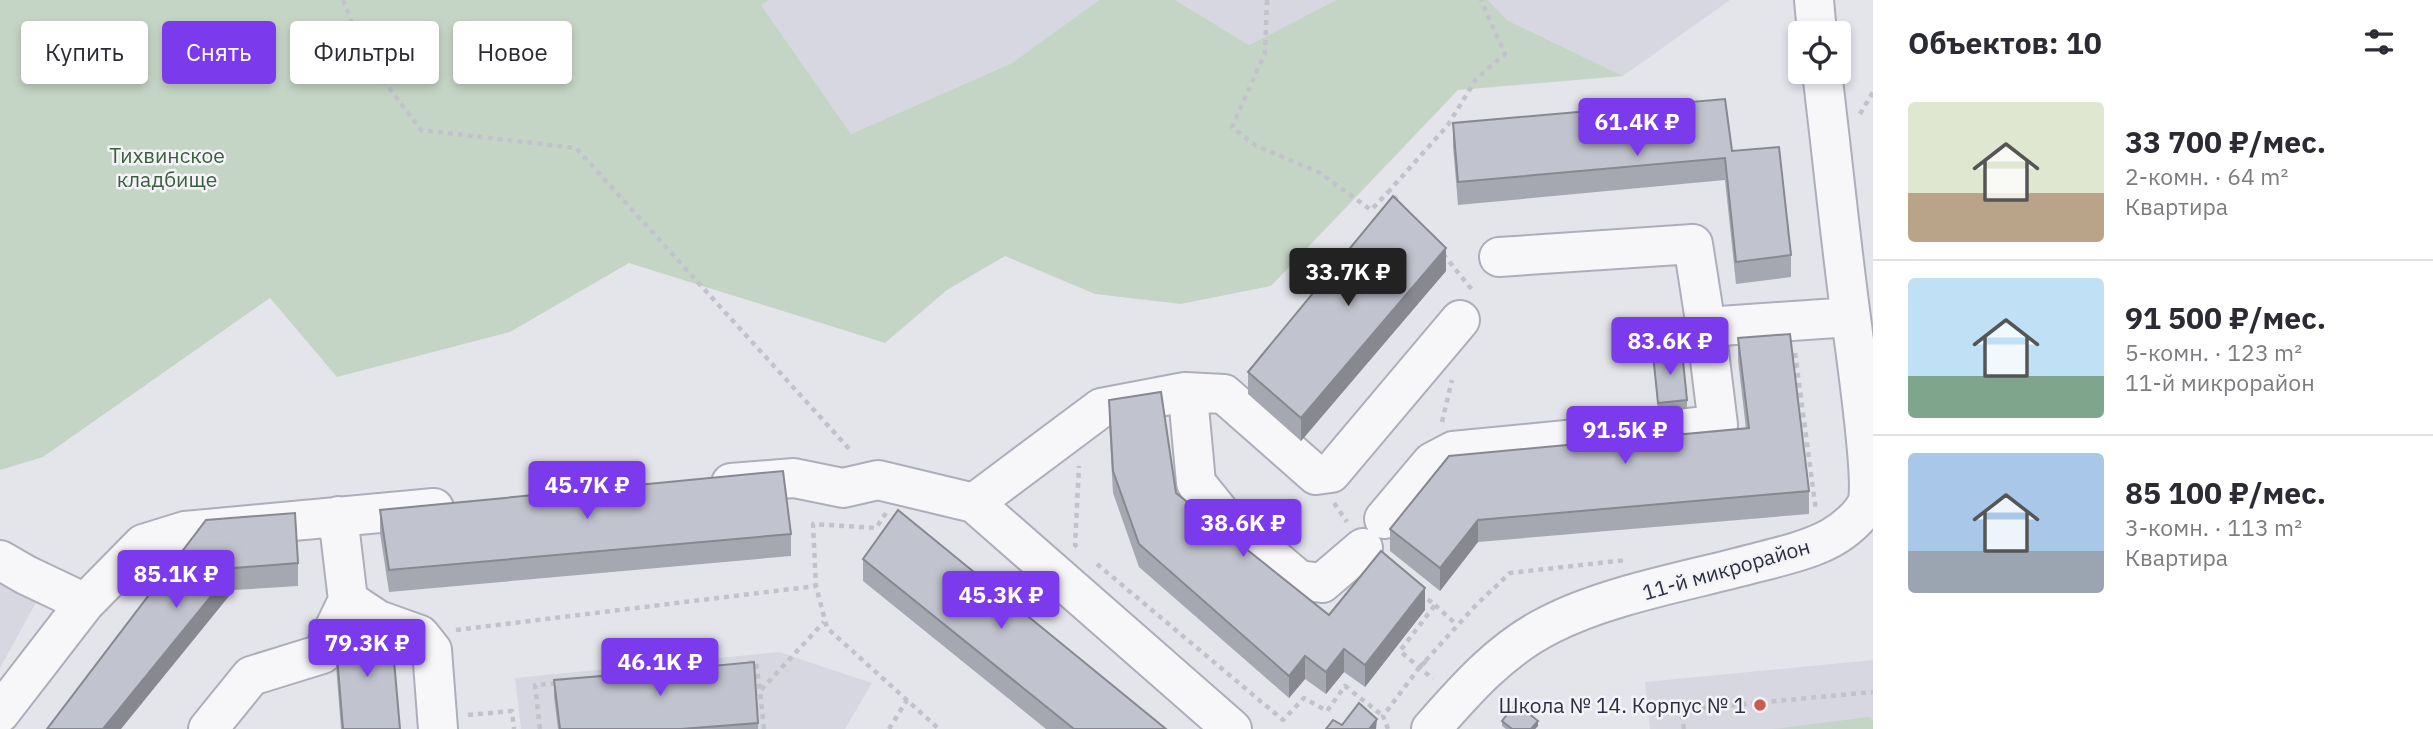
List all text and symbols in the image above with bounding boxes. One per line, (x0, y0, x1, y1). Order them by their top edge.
chip: Купить (21, 21, 148, 84)
chip: Снять (162, 21, 276, 84)
chip: Фильтры (290, 21, 439, 84)
chip: Новое (453, 21, 572, 84)
map controls (1788, 21, 1851, 84)
button: locate (1788, 21, 1851, 84)
text: Объектов: 10 (1908, 23, 2102, 62)
icon: filters (2360, 23, 2398, 61)
pin: 61.4K ₽ (1572, 99, 1702, 158)
text: 61.4K ₽ (1594, 106, 1680, 136)
text: 33 700 ₽/мес. (2125, 122, 2326, 161)
icon: home (1964, 130, 2048, 214)
park label: Тихвинское кладбище (109, 141, 225, 193)
text: 2-комн. · 64 m² (2125, 161, 2288, 191)
text: Квартира (2125, 191, 2228, 221)
pin: 33.7K ₽ (1283, 248, 1413, 308)
text: 33.7K ₽ (1305, 256, 1391, 286)
text: 91 500 ₽/мес. (2125, 298, 2326, 337)
icon: home (1964, 306, 2048, 390)
pin: 83.6K ₽ (1605, 318, 1735, 377)
text: 83.6K ₽ (1627, 325, 1713, 355)
text: 5-комн. · 123 m² (2125, 337, 2302, 367)
text: 11-й микрорайон (2125, 367, 2315, 397)
pin: 91.5K ₽ (1560, 406, 1690, 466)
text: 91.5K ₽ (1582, 414, 1668, 444)
pin: 45.7K ₽ (522, 462, 652, 521)
text: 45.7K ₽ (544, 469, 630, 499)
text: 85 100 ₽/мес. (2125, 473, 2326, 512)
icon: home (1964, 481, 2048, 565)
pin: 38.6K ₽ (1178, 500, 1308, 559)
text: 38.6K ₽ (1200, 507, 1286, 537)
text: 3-комн. · 113 m² (2125, 512, 2302, 542)
street label: 11-й микрорайон (1639, 532, 1813, 606)
text: Квартира (2125, 542, 2228, 572)
pin: 85.1K ₽ (111, 550, 241, 610)
text: 85.1K ₽ (133, 558, 219, 588)
pin: 45.3K ₽ (936, 572, 1066, 631)
text: 45.3K ₽ (958, 579, 1044, 609)
pin: 79.3K ₽ (302, 620, 432, 679)
text: 79.3K ₽ (324, 627, 410, 657)
pin: 46.1K ₽ (595, 638, 725, 698)
text: 46.1K ₽ (617, 646, 703, 676)
place label: Школа № 14. Корпус № 1 (1498, 691, 1746, 719)
marker: Школа № 14. Корпус № 1 (1752, 697, 1768, 713)

